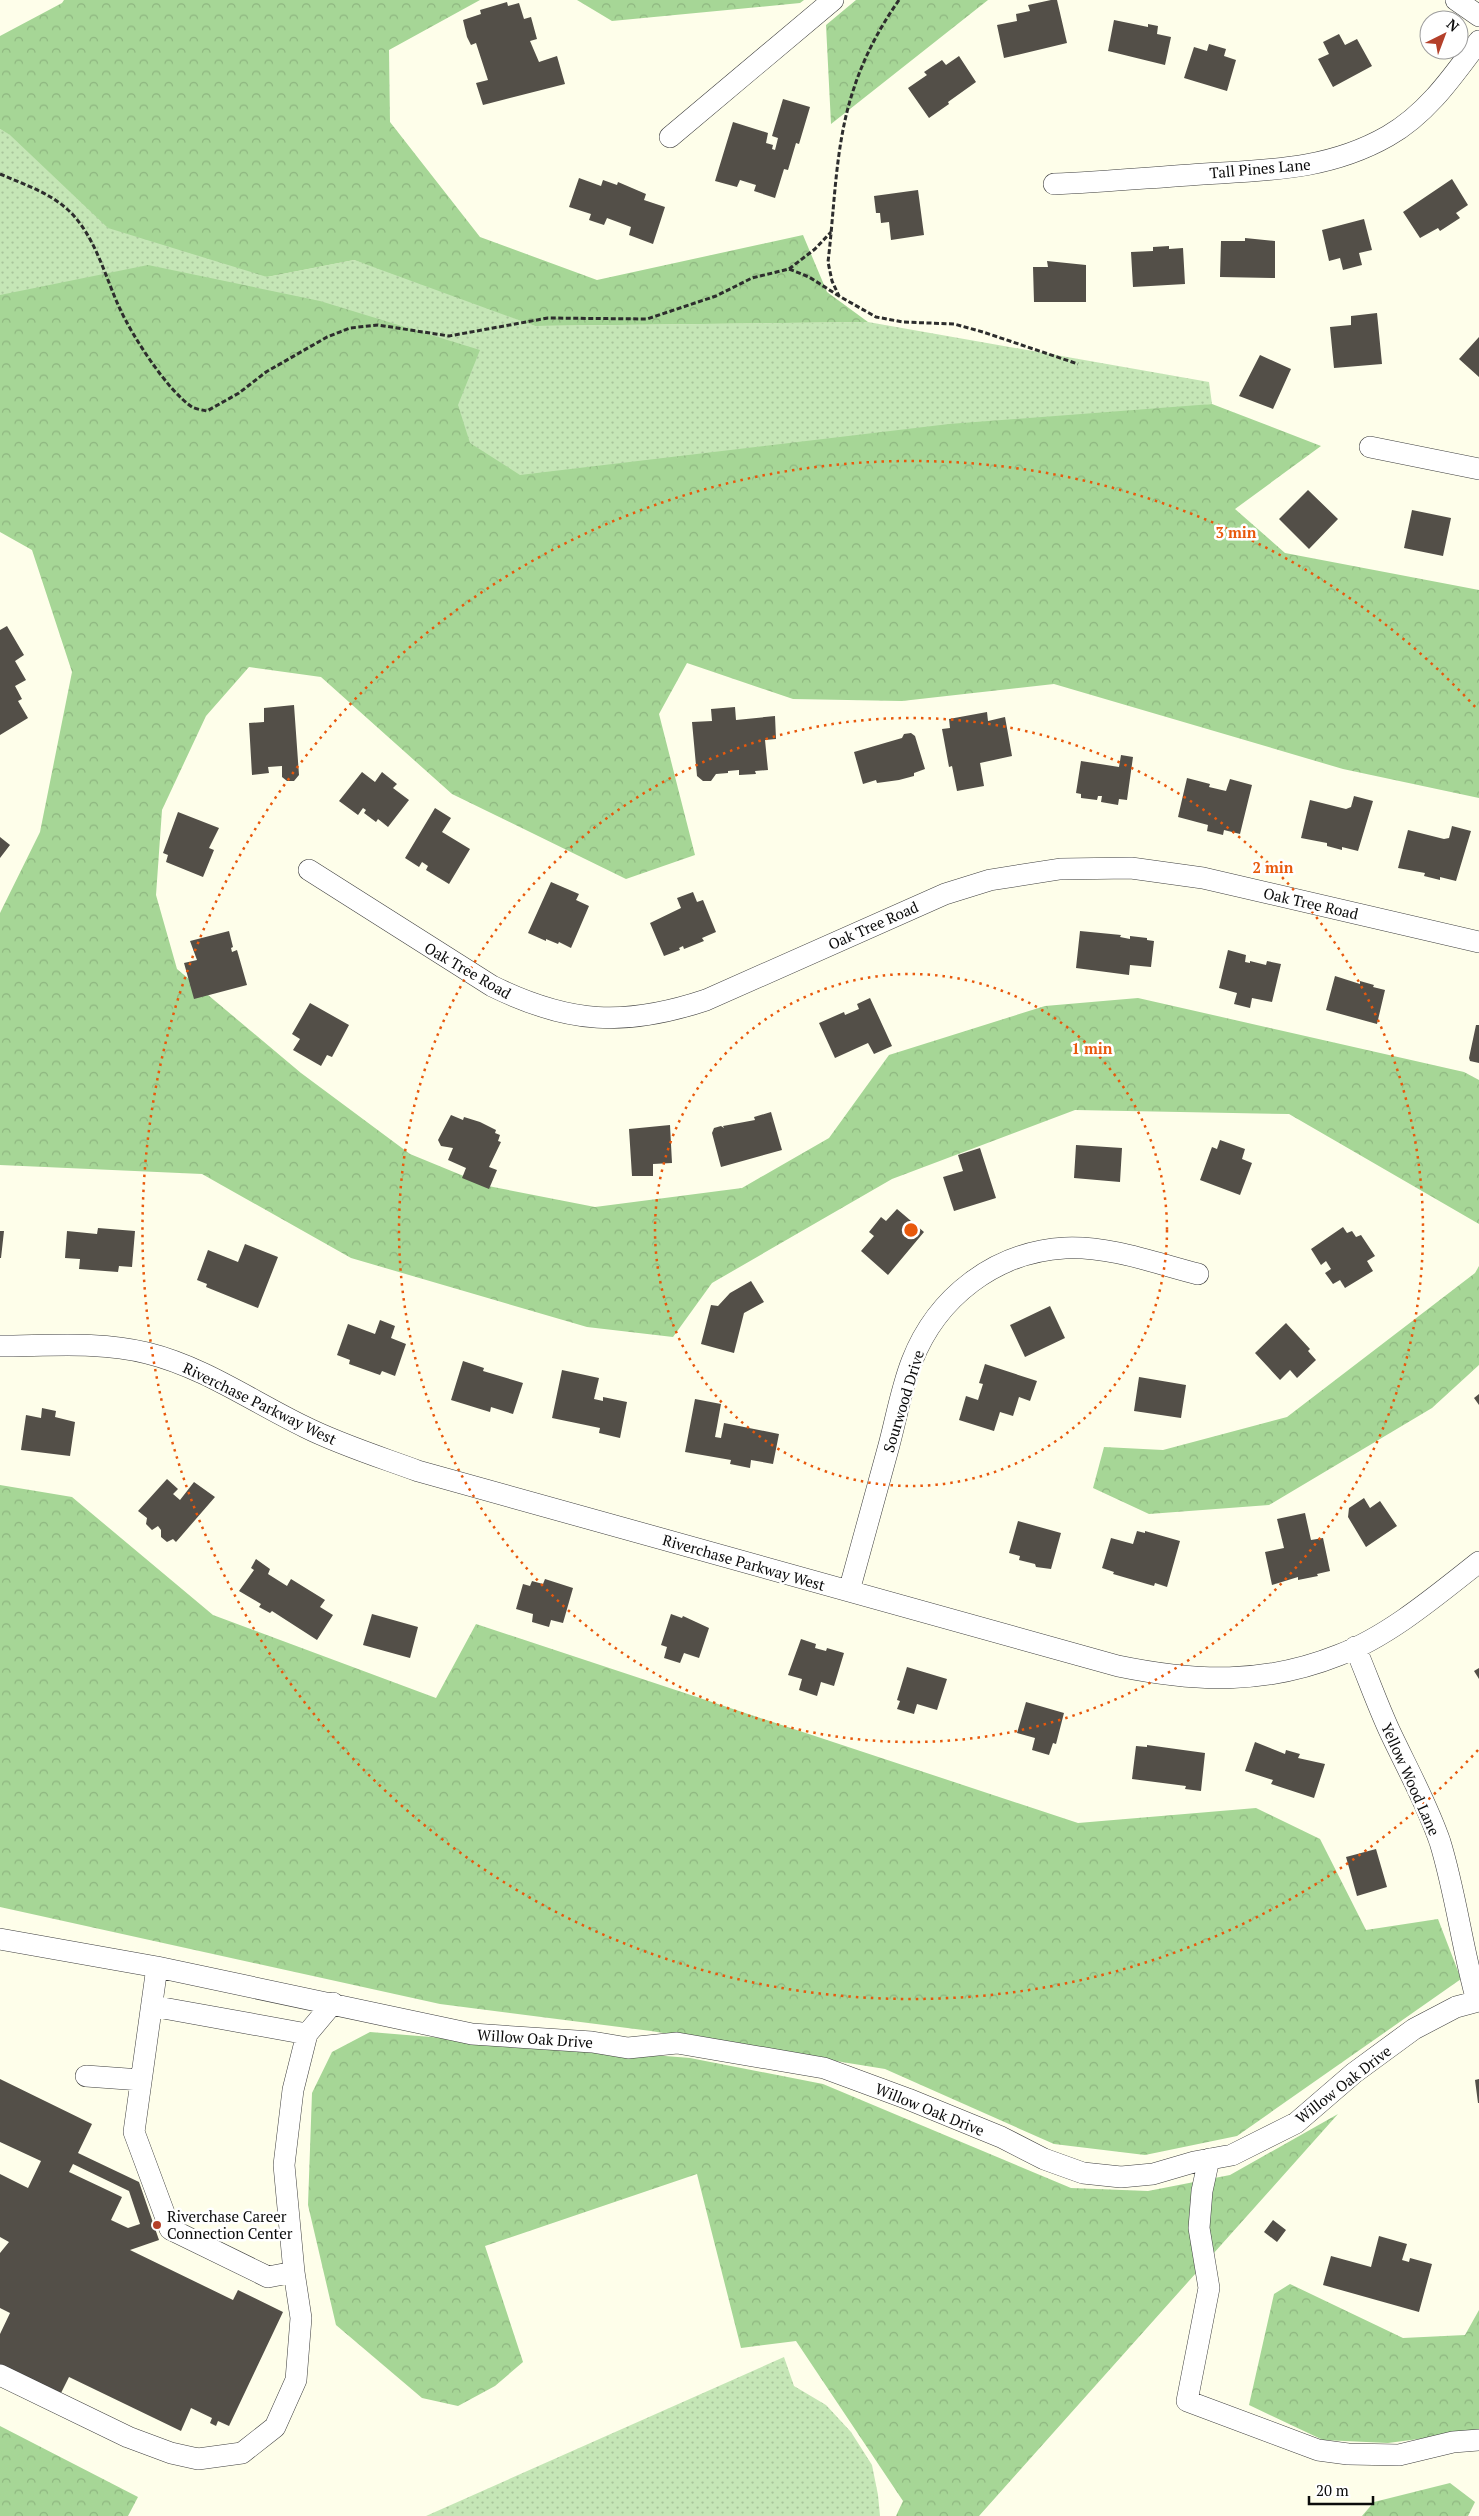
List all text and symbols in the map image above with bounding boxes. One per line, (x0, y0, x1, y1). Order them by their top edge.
north arrow (1419, 10, 1469, 60)
text: N (1443, 14, 1464, 36)
street label: Tall Pines Lane (1209, 154, 1311, 182)
text: 3 min (1215, 522, 1257, 542)
text: 2 min (1252, 857, 1294, 877)
street label: Oak Tree Road (1262, 882, 1360, 924)
street label: Oak Tree Road (825, 896, 921, 954)
street label: Oak Tree Road (421, 937, 515, 1003)
text: 1 min (1071, 1038, 1113, 1058)
centre of rings (902, 1221, 920, 1239)
street label: Sourwood Drive (878, 1347, 928, 1455)
street label: Riverchase Parkway West (180, 1357, 340, 1449)
street label: Riverchase Parkway West (660, 1529, 828, 1595)
street label: Yellow Wood Lane (1377, 1719, 1445, 1839)
street label: Willow Oak Drive (476, 2024, 594, 2052)
street label: Willow Oak Drive (1291, 2040, 1395, 2128)
street label: Willow Oak Drive (872, 2078, 988, 2140)
place label: Riverchase Career Connection Center (167, 2206, 293, 2243)
marker: Riverchase Career Connection Center (151, 2219, 163, 2231)
scale bar (1309, 2474, 1373, 2506)
text: 20 m (1316, 2480, 1349, 2500)

